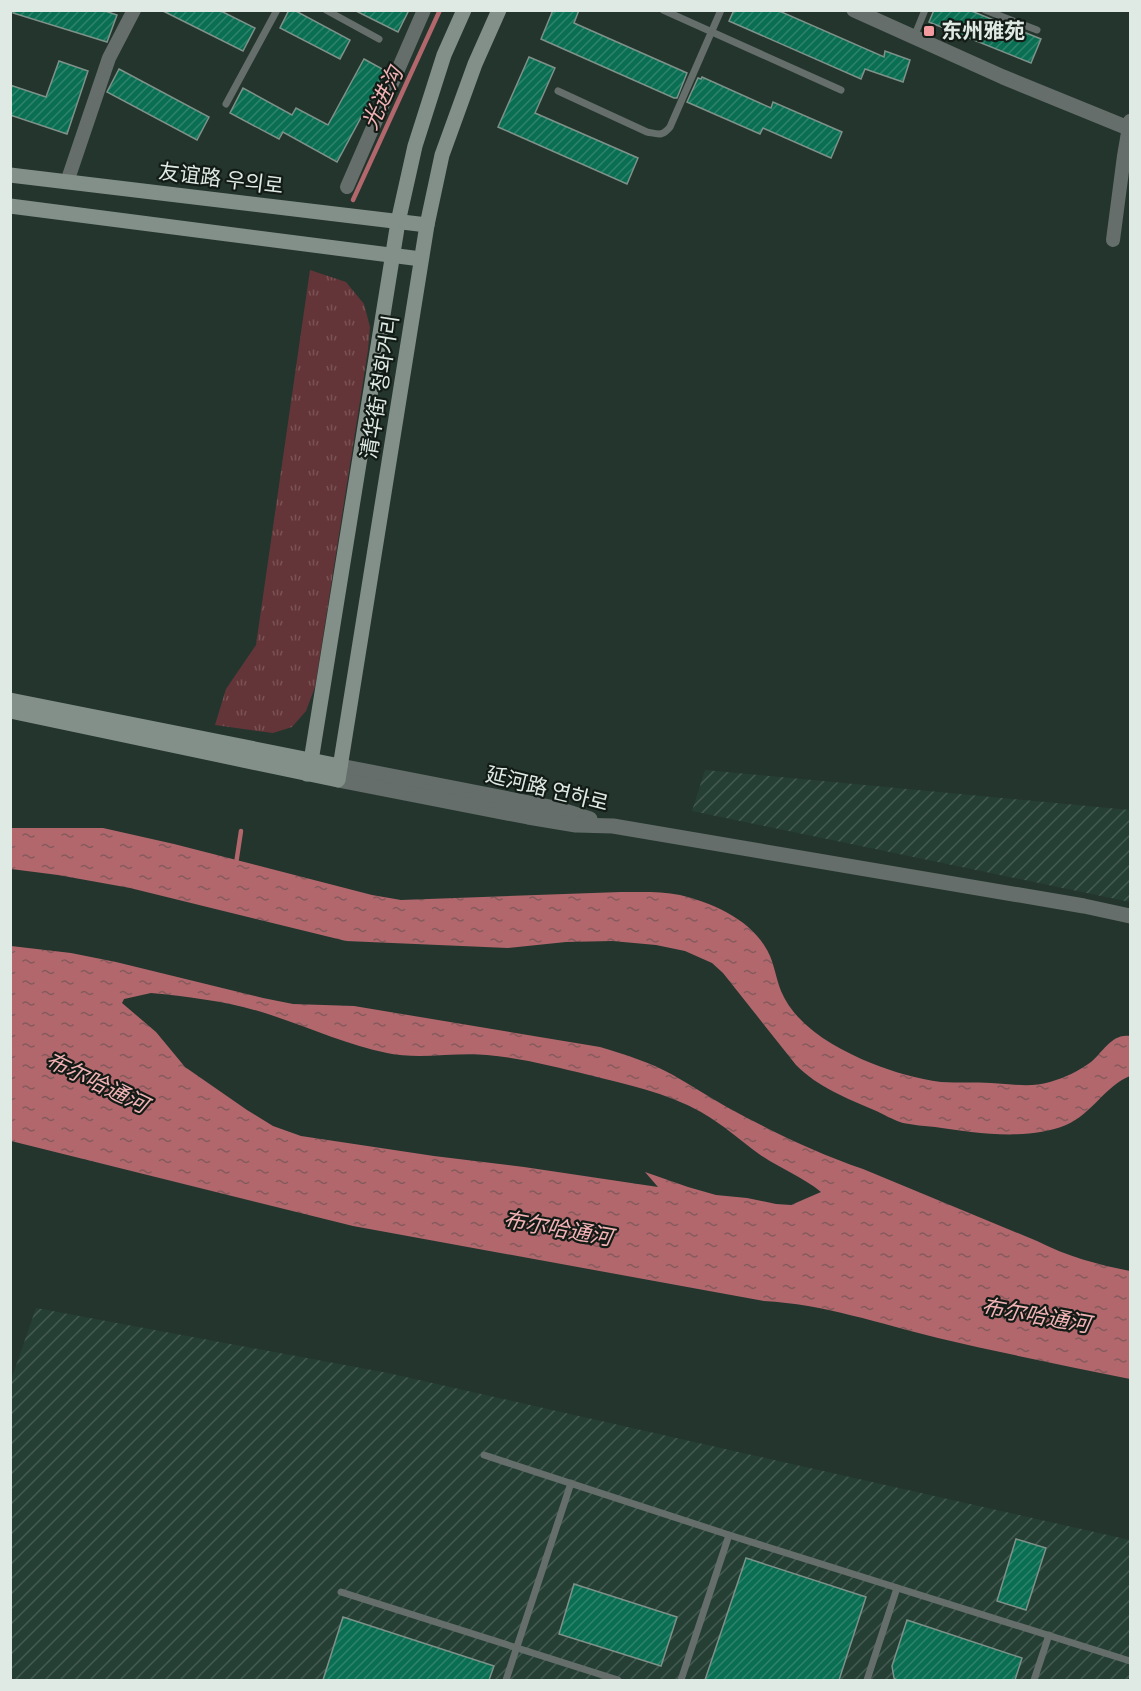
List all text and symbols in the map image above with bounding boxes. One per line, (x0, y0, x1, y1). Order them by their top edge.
place label: 东州雅苑 (941, 14, 1025, 46)
marker: 东州雅苑 (922, 24, 936, 38)
water label: 光进沟 (353, 59, 412, 135)
street label: 友谊路 우의로 (157, 154, 285, 202)
street label: 清华街 청화거리 (352, 313, 406, 461)
street label: 延河路 연하로 (482, 757, 612, 819)
water label: 布尔哈通河 (40, 1043, 157, 1123)
water label: 布尔哈通河 (501, 1202, 619, 1255)
water label: 布尔哈通河 (979, 1289, 1097, 1342)

